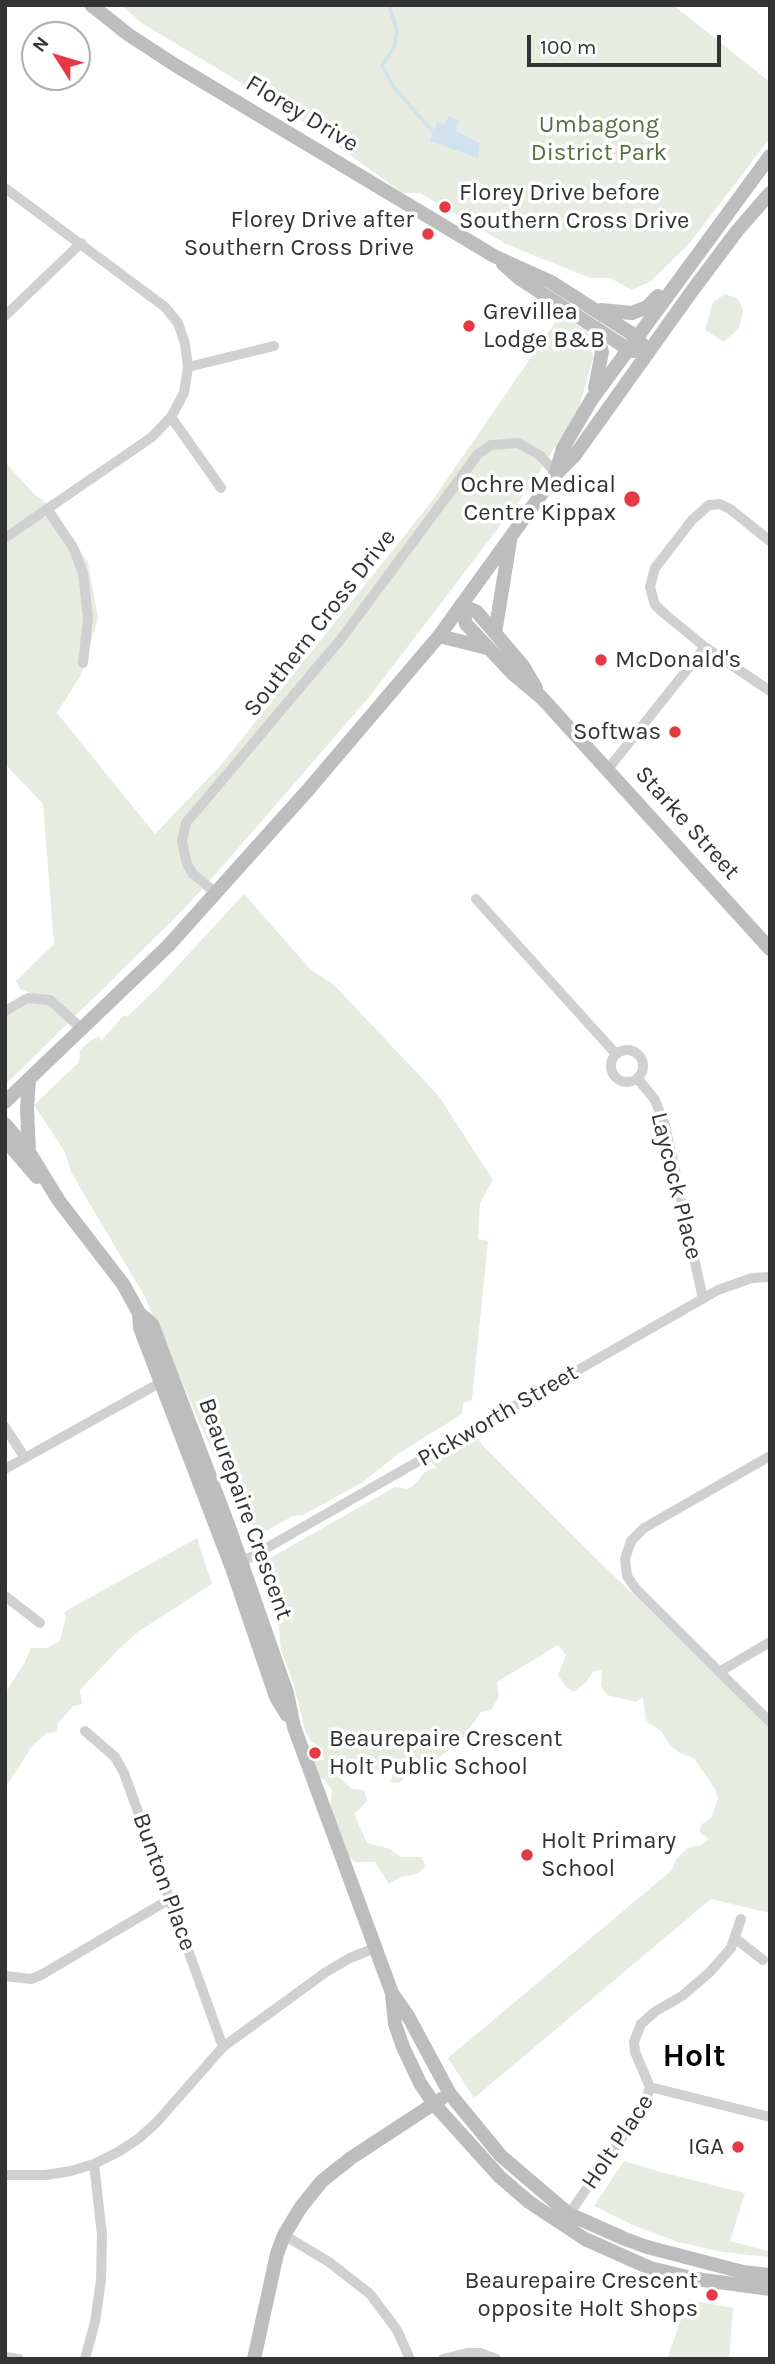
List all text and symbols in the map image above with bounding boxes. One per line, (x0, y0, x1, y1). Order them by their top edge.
north arrow (21, 21, 91, 91)
scale bar (530, 21, 724, 65)
text: N (28, 33, 54, 57)
text: 100 m (540, 35, 597, 59)
street label: Florey Drive (240, 69, 364, 159)
park label: Umbagong District Park (531, 111, 667, 167)
place label: Florey Drive before Southern Cross Drive (459, 179, 689, 235)
marker: Florey Drive before Southern Cross Drive (437, 199, 453, 215)
place label: Florey Drive after Southern Cross Drive (184, 206, 414, 262)
marker: Florey Drive after Southern Cross Drive (420, 226, 436, 242)
place label: Grevillea Lodge B&B (483, 298, 605, 354)
marker: Grevillea Lodge B&B (461, 318, 477, 334)
place label: Ochre Medical Centre Kippax (461, 471, 616, 527)
marker: Ochre Medical Centre Kippax (622, 489, 642, 509)
street label: Southern Cross Drive (238, 523, 402, 723)
place label: McDonald's (615, 646, 741, 674)
marker: McDonald's (593, 652, 609, 668)
place label: Softwas (573, 718, 661, 746)
marker: Softwas (667, 724, 683, 740)
street label: Starke Street (629, 760, 745, 886)
street label: Laycock Place (644, 1109, 708, 1263)
street label: Pickworth Street (413, 1358, 583, 1474)
street label: Beaurepaire Crescent (192, 1394, 298, 1624)
place label: Beaurepaire Crescent Holt Public School (329, 1725, 563, 1781)
marker: Beaurepaire Crescent Holt Public School (307, 1745, 323, 1761)
street label: Bunton Place (126, 1809, 202, 1955)
place label: Holt Primary School (541, 1827, 676, 1883)
marker: Holt Primary School (519, 1847, 535, 1863)
district label: Holt (662, 2038, 726, 2076)
street label: Holt Place (576, 2089, 660, 2195)
place label: IGA (688, 2133, 724, 2161)
marker: IGA (730, 2139, 746, 2155)
place label: Beaurepaire Crescent opposite Holt Shops (464, 2267, 698, 2323)
marker: Beaurepaire Crescent opposite Holt Shops (704, 2287, 720, 2303)

